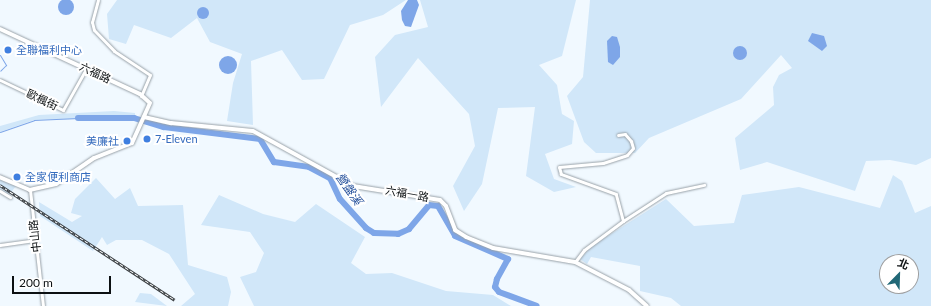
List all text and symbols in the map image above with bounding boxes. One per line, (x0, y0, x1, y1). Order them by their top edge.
place label: 全聯福利中心 (16, 43, 82, 57)
marker: 全聯福利中心 (3, 45, 13, 55)
street label: 六福路 (77, 60, 113, 86)
street label: 歐楓街 (24, 87, 60, 113)
place label: 7-Eleven (155, 132, 198, 146)
place label: 美廉社 (86, 134, 119, 148)
marker: 7-Eleven (142, 134, 152, 144)
marker: 美廉社 (122, 136, 132, 146)
place label: 全家便利商店 (25, 170, 91, 184)
water label: 營盤溪 (333, 170, 365, 208)
marker: 全家便利商店 (12, 172, 22, 182)
street label: 六福一路 (384, 184, 430, 204)
street label: 中山路 (27, 219, 43, 253)
north arrow (879, 254, 919, 294)
text: 北 (896, 255, 911, 272)
scale bar (14, 268, 113, 294)
text: 200 m (19, 275, 53, 290)

